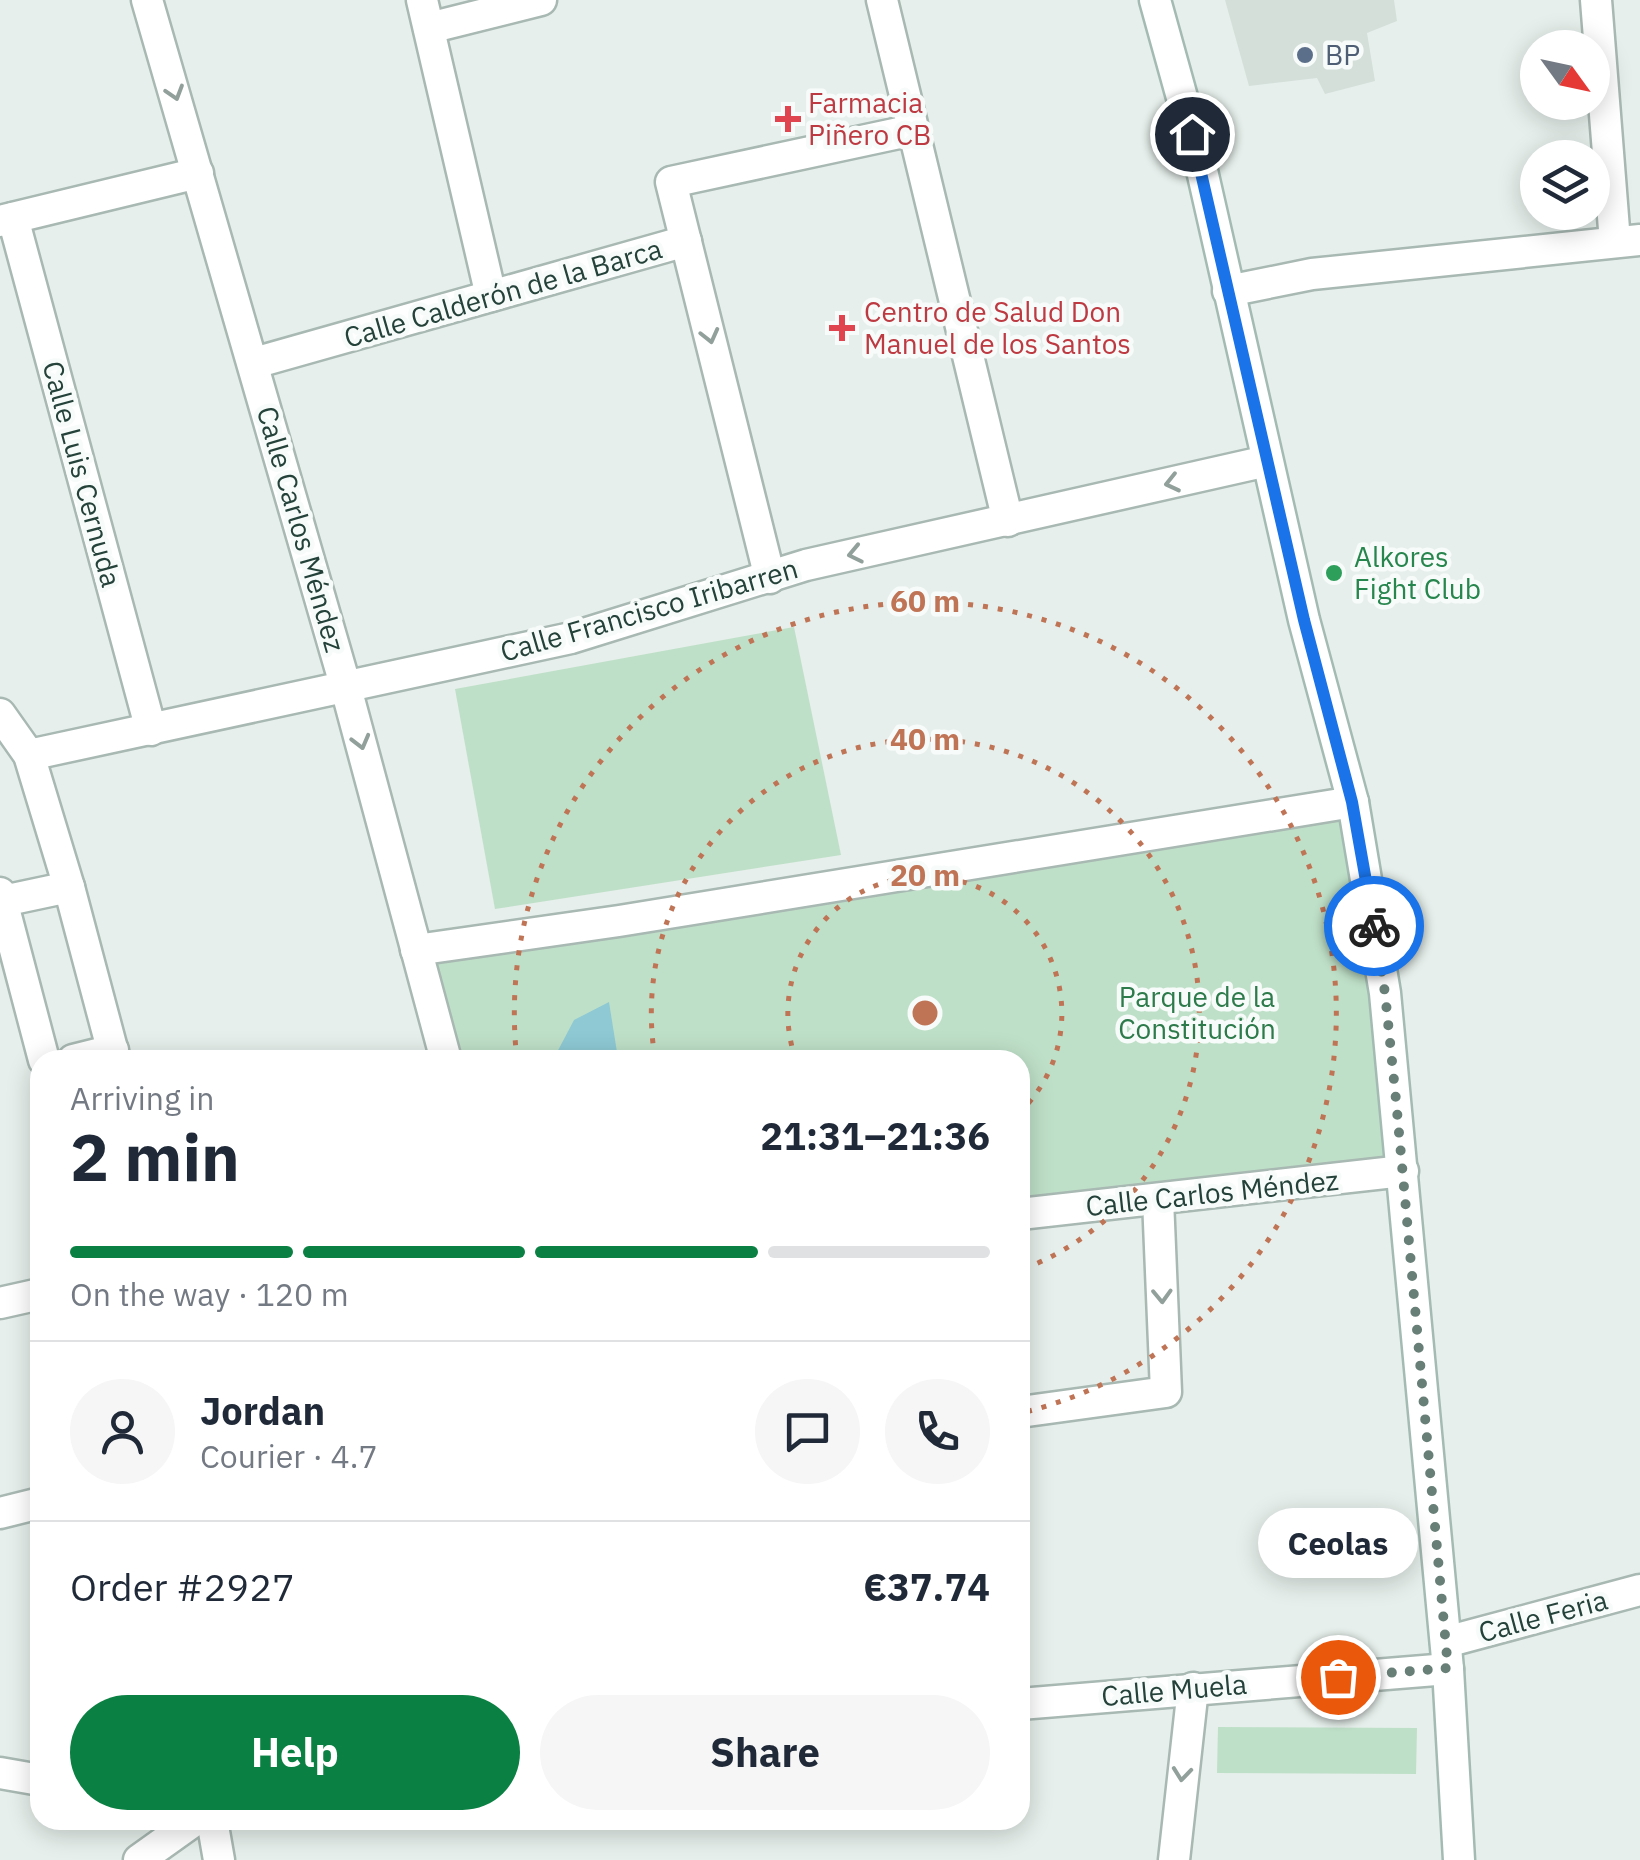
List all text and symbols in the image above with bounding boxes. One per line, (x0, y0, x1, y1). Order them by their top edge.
north arrow (1520, 30, 1610, 120)
map controls (1520, 30, 1610, 230)
place label: BP (1325, 36, 1360, 73)
marker: BP (1294, 44, 1316, 66)
one-way arrow (163, 84, 184, 101)
place label: Farmacia Piñero CB (808, 84, 931, 153)
pin (1150, 92, 1235, 177)
icon: home (1165, 107, 1220, 162)
marker: Farmacia Piñero CB (777, 108, 799, 130)
button: layers (1520, 140, 1610, 230)
street label: Calle Calderón de la Barca (340, 229, 666, 356)
place label: Centro de Salud Don Manuel de los Santos (864, 293, 1131, 362)
marker: Centro de Salud Don Manuel de los Santos (829, 315, 855, 341)
one-way arrow (698, 327, 719, 344)
street label: Calle Luis Cernuda (35, 357, 130, 591)
street label: Calle Carlos Méndez (249, 402, 354, 656)
one-way arrow (1164, 471, 1181, 492)
place label: Alkores Fight Club (1354, 538, 1481, 607)
one-way arrow (847, 542, 864, 563)
street label: Calle Francisco Iribarren (496, 549, 802, 670)
marker: Alkores Fight Club (1323, 562, 1345, 584)
text: 60 m (890, 581, 960, 620)
text: 40 m (890, 719, 960, 758)
one-way arrow (349, 733, 370, 750)
text: 20 m (890, 855, 960, 894)
courier (1324, 876, 1424, 976)
icon: bike (1347, 899, 1402, 954)
park label: Parque de la Constitución (1118, 978, 1276, 1047)
centre of rings (907, 995, 943, 1031)
text: Arriving in (70, 1077, 215, 1119)
text: 21:31–21:36 (760, 1111, 990, 1160)
text: 2 min (70, 1114, 240, 1199)
street label: Calle Carlos Méndez (1084, 1161, 1340, 1224)
text: On the way · 120 m (70, 1273, 349, 1315)
one-way arrow (1152, 1289, 1173, 1305)
button: person (70, 1379, 175, 1484)
button: chat (755, 1379, 860, 1484)
button: phone (885, 1379, 990, 1484)
text: Jordan (200, 1386, 325, 1435)
text: Courier · 4.7 (200, 1435, 378, 1477)
callout: Ceolas (1258, 1507, 1418, 1577)
text: Ceolas (1288, 1522, 1388, 1564)
text: Order #2927 (70, 1562, 295, 1611)
text: €37.74 (863, 1562, 990, 1611)
street label: Calle Feria (1474, 1581, 1611, 1650)
pin (1296, 1635, 1381, 1720)
icon: bag (1311, 1650, 1366, 1705)
street label: Calle Muela (1100, 1665, 1248, 1714)
button: Help (70, 1695, 520, 1810)
button: Share (540, 1695, 990, 1810)
one-way arrow (1172, 1766, 1193, 1782)

